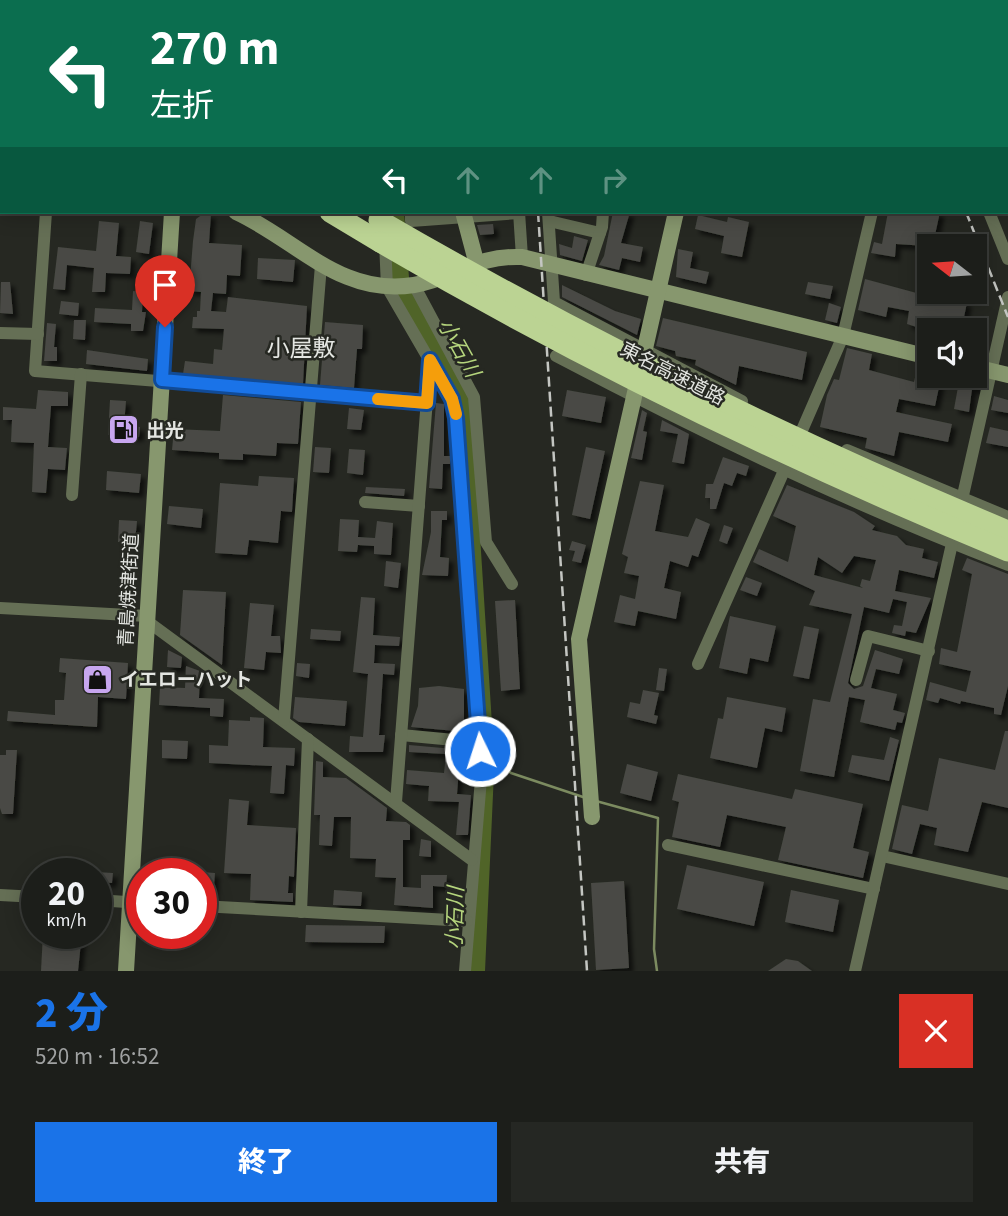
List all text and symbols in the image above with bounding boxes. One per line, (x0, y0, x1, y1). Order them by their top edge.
text: 270 m (150, 14, 279, 84)
icon: left (35, 28, 126, 119)
text: 左折 (150, 83, 214, 129)
icon: left (376, 161, 414, 199)
icon: ahead (449, 161, 487, 199)
icon: ahead (522, 161, 560, 199)
icon: right (595, 161, 633, 199)
north arrow (917, 234, 987, 304)
map controls (917, 234, 987, 388)
pin (135, 255, 195, 327)
icon: arrive (146, 266, 184, 304)
water label: 小石川 (431, 313, 488, 385)
button: sound (917, 318, 987, 388)
district label: 小屋敷 (267, 332, 336, 365)
street label: 東名高速道路 (615, 336, 729, 412)
fuel station icon: 出光 (106, 413, 140, 447)
place label: 出光 (146, 418, 184, 445)
street label: 青島焼津街道 (113, 532, 146, 648)
shop icon: イエローハット (80, 662, 114, 696)
place label: イエローハット (120, 667, 252, 694)
position arrow (443, 714, 517, 788)
speed limit sign: 30 (126, 858, 217, 949)
text: 20 (48, 869, 85, 919)
water label: 小石川 (439, 884, 471, 950)
text: km/h (47, 908, 86, 933)
text: 2 分 (35, 984, 108, 1044)
button: close (899, 994, 973, 1068)
text: 520 m · 16:52 (35, 1040, 159, 1073)
button: 終了 (35, 1122, 497, 1202)
button: 共有 (511, 1122, 973, 1202)

